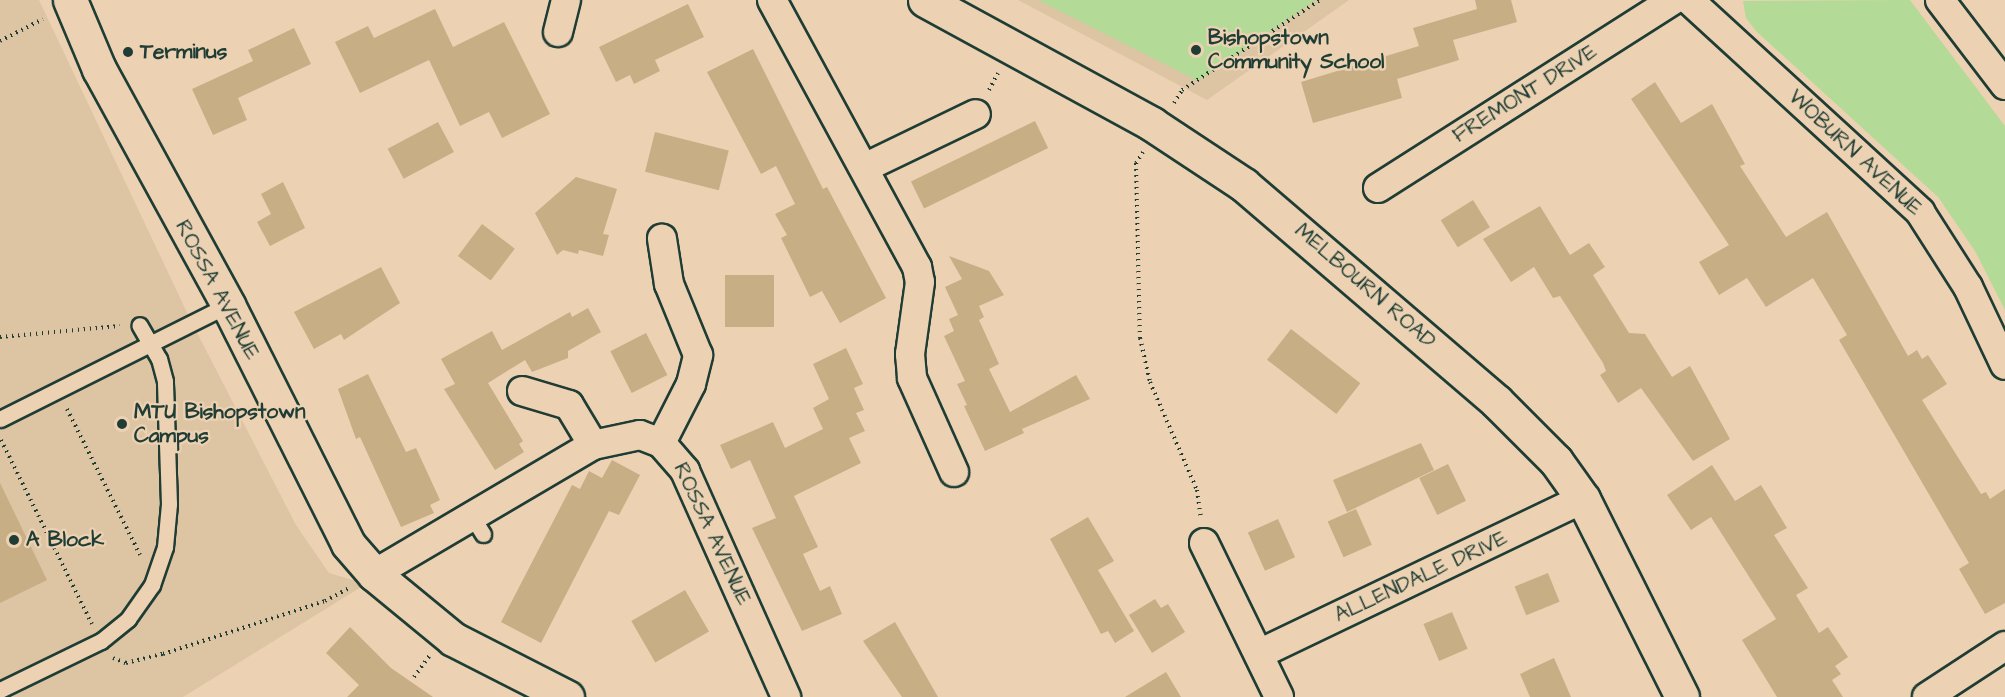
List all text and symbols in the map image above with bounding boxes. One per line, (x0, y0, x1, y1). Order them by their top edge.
place label: Bishopstown Community School (1208, 25, 1384, 75)
place label: Terminus (140, 39, 227, 65)
street label: FREMONT DRIVE (1448, 39, 1602, 149)
marker: Bishopstown Community School (1189, 43, 1203, 57)
marker: Terminus (121, 45, 135, 59)
street label: WOBURN AVENUE (1783, 85, 1927, 221)
street label: ROSSA AVENUE (170, 216, 264, 364)
street label: MELBOURN ROAD (1290, 218, 1440, 354)
place label: MTU Bishopstown Campus (134, 399, 306, 449)
marker: MTU Bishopstown Campus (115, 417, 129, 431)
street label: ROSSA AVENUE (668, 459, 756, 609)
street label: ALLENDALE DRIVE (1331, 526, 1511, 628)
place label: A Block (26, 527, 104, 553)
marker: A Block (7, 533, 21, 547)

